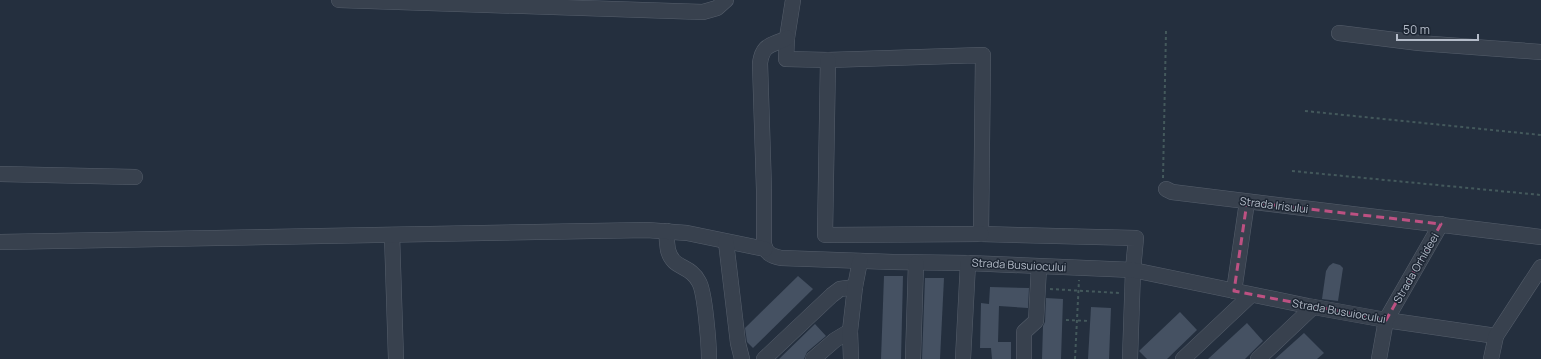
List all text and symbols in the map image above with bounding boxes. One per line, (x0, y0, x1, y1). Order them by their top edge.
scale bar (1397, 16, 1478, 42)
text: 50 m (1403, 21, 1430, 38)
street label: Strada Irisului (1239, 193, 1309, 216)
street label: Strada Orhideei (1389, 230, 1442, 306)
street label: Strada Busuiocului (971, 255, 1067, 274)
street label: Strada Busuiocului (1291, 295, 1387, 326)

